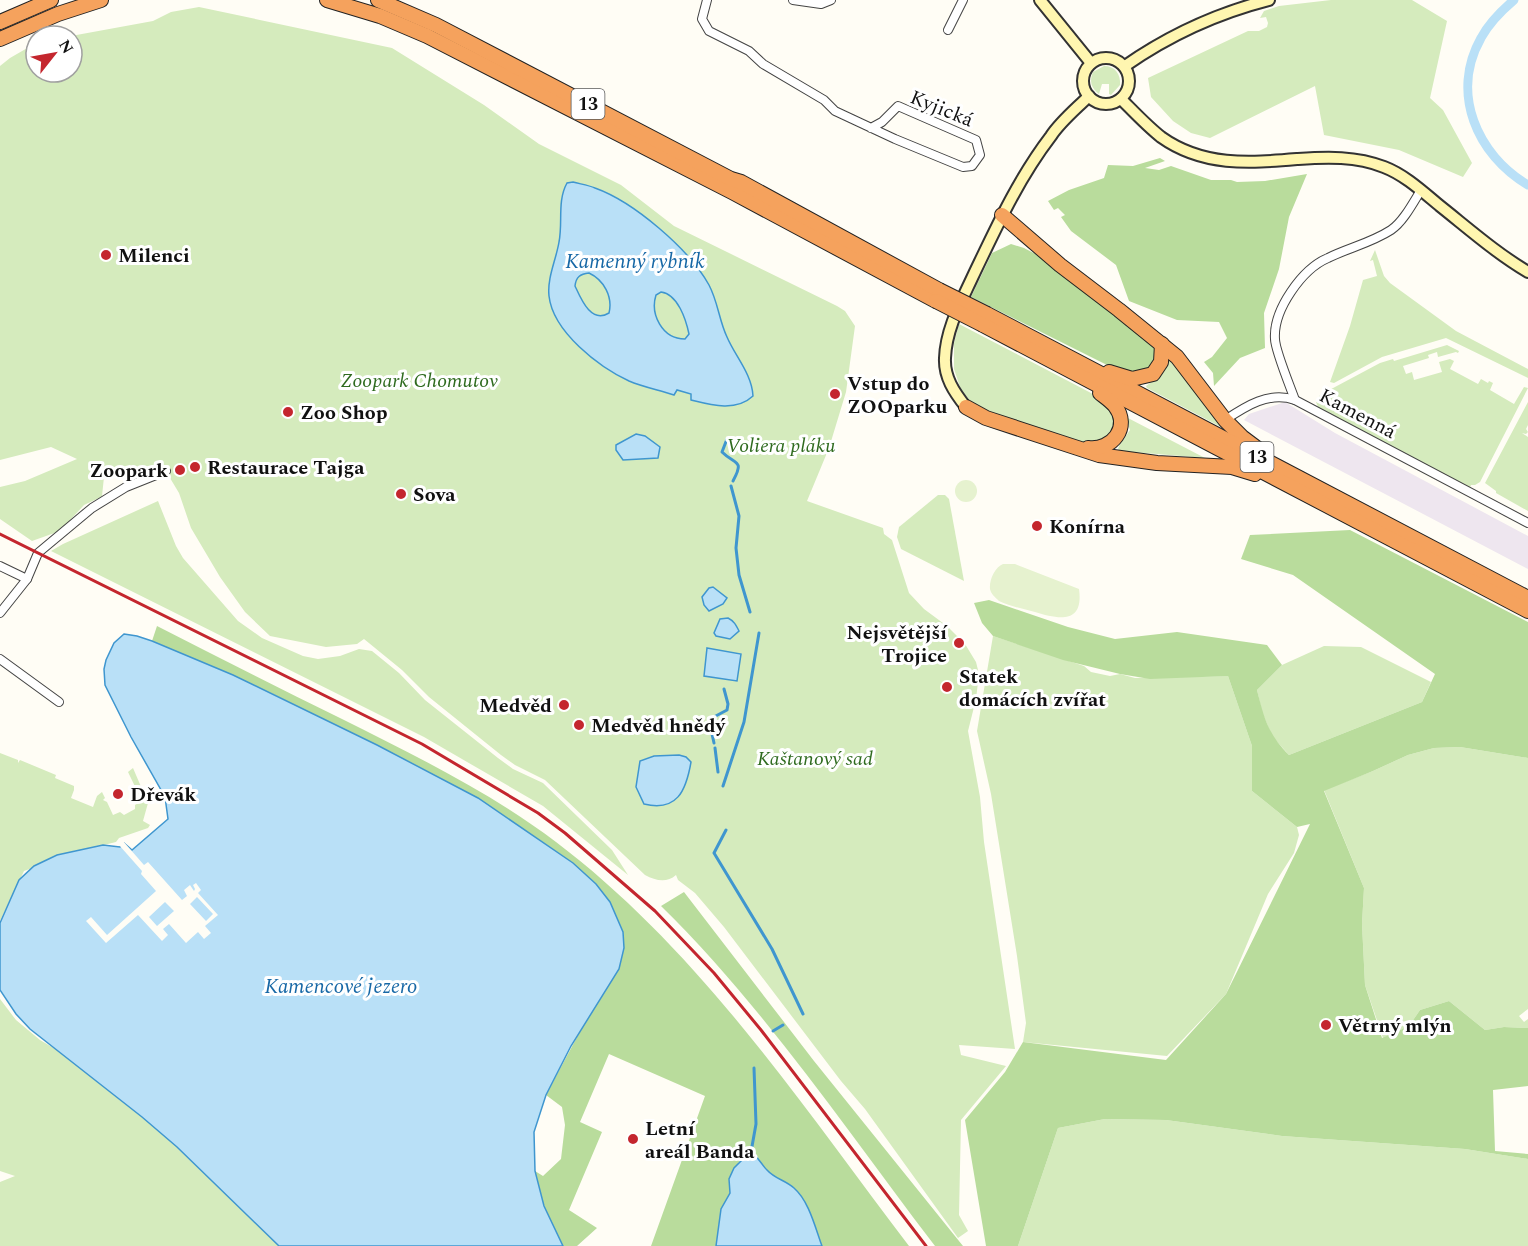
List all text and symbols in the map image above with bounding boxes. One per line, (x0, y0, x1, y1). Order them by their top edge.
north arrow (24, 24, 84, 84)
text: N (52, 35, 80, 59)
street label: Kyjická (905, 83, 978, 135)
road number: 13 (572, 89, 604, 119)
place label: Milenci (118, 241, 190, 271)
water label: Kamenný rybník (565, 246, 705, 278)
marker: Milenci (99, 248, 113, 262)
park label: Zoopark Chomutov (340, 366, 498, 396)
place label: Vstup do ZOOparku (847, 369, 948, 422)
street label: Kamenná (1314, 381, 1402, 447)
marker: Vstup do ZOOparku (828, 387, 842, 401)
place label: Zoo Shop (300, 398, 388, 428)
marker: Zoo Shop (281, 405, 295, 419)
park label: Voliera pláku (727, 431, 836, 461)
road number: 13 (1240, 442, 1274, 472)
place label: Restaurace Tajga (207, 453, 365, 483)
place label: Zoopark (89, 456, 168, 486)
marker: Restaurace Tajga (188, 460, 202, 474)
marker: Zoopark (173, 463, 187, 477)
place label: Sova (413, 480, 456, 510)
marker: Sova (394, 487, 408, 501)
place label: Konírna (1049, 512, 1126, 542)
marker: Konírna (1030, 519, 1044, 533)
place label: Nejsvětější Trojice (847, 618, 948, 671)
marker: Nejsvětější Trojice (952, 636, 966, 650)
place label: Statek domácích zvířat (959, 662, 1106, 715)
marker: Statek domácích zvířat (940, 680, 954, 694)
place label: Medvěd (479, 691, 552, 721)
marker: Medvěd (557, 698, 571, 712)
place label: Medvěd hnědý (591, 711, 727, 741)
marker: Medvěd hnědý (572, 718, 586, 732)
park label: Kaštanový sad (757, 744, 873, 774)
place label: Dřevák (130, 780, 196, 810)
marker: Dřevák (111, 787, 125, 801)
water label: Kamencové jezero (264, 971, 418, 1003)
place label: Větrný mlýn (1338, 1011, 1452, 1041)
marker: Větrný mlýn (1319, 1018, 1333, 1032)
place label: Letní areál Banda (645, 1114, 755, 1167)
marker: Letní areál Banda (626, 1132, 640, 1146)

